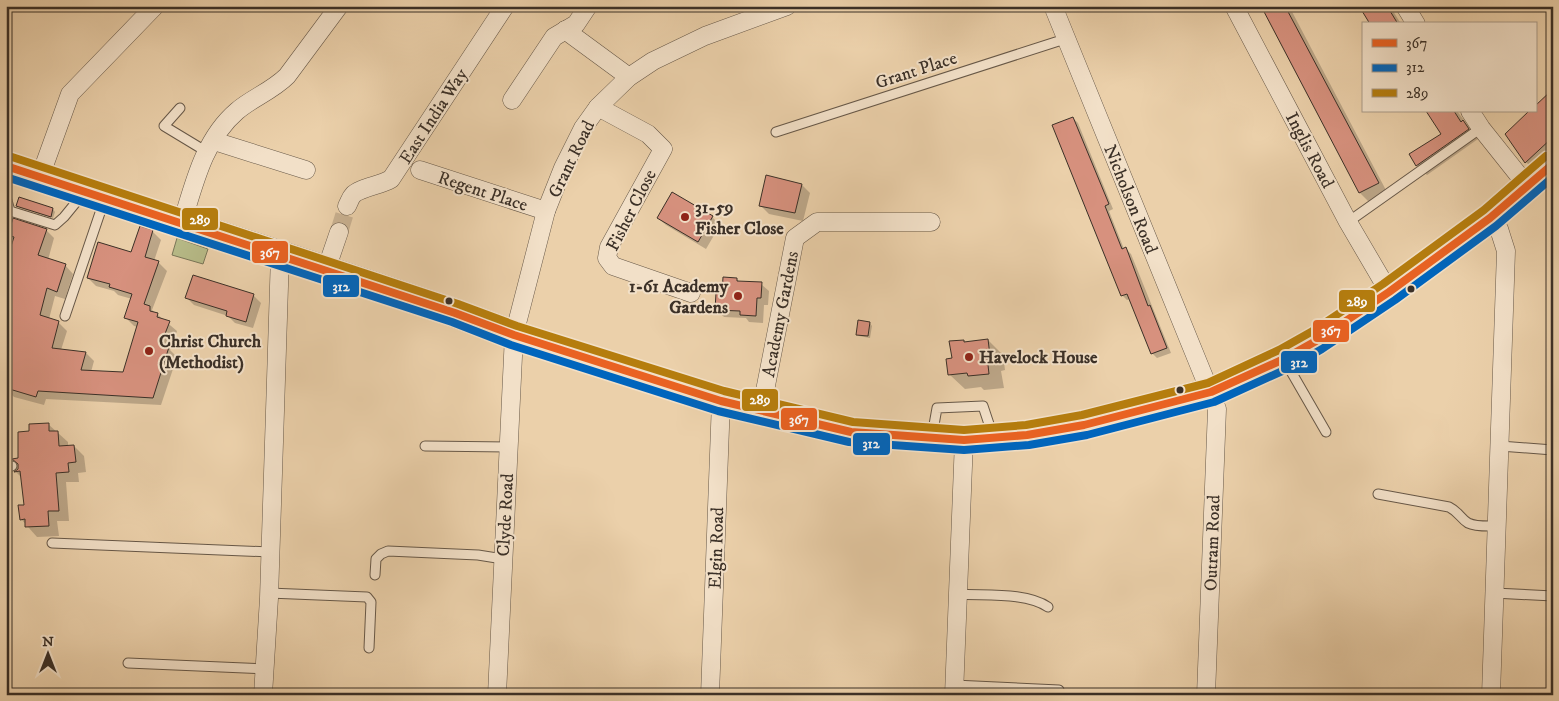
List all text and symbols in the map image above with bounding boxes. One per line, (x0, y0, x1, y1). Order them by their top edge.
legend (1362, 22, 1536, 112)
text: 367 (1406, 34, 1427, 53)
street label: Grant Place (873, 47, 960, 94)
text: 312 (1406, 58, 1425, 77)
street label: East India Way (395, 64, 473, 168)
text: 289 (1406, 84, 1428, 103)
street label: Inglis Road (1280, 109, 1338, 192)
street label: Grant Road (544, 117, 600, 202)
street label: Nicholson Road (1098, 142, 1162, 257)
street label: Fisher Close (602, 166, 662, 255)
street label: Regent Place (435, 167, 530, 217)
place label: 31-59 Fisher Close (695, 197, 784, 240)
line badge: 289 (181, 207, 219, 231)
text: 289 (190, 211, 210, 229)
marker: 31-59 Fisher Close (679, 211, 691, 223)
line badge: 367 (251, 240, 289, 264)
text: 367 (260, 244, 280, 262)
street label: Academy Gardens (758, 249, 804, 379)
line badge: 312 (322, 274, 360, 298)
place label: 1-61 Academy Gardens (629, 276, 728, 319)
text: 312 (332, 278, 351, 296)
unlabelled marker (1406, 284, 1416, 294)
line badge: 289 (1338, 289, 1376, 313)
marker: 1-61 Academy Gardens (732, 290, 744, 302)
text: 289 (1347, 293, 1367, 311)
unlabelled marker (444, 296, 454, 306)
line badge: 367 (1312, 319, 1350, 343)
text: 367 (1321, 322, 1341, 340)
place label: Christ Church (Methodist) (159, 331, 262, 374)
marker: Christ Church (Methodist) (143, 345, 155, 357)
place label: Havelock House (979, 347, 1098, 369)
line badge: 312 (1280, 350, 1318, 374)
marker: Havelock House (963, 351, 975, 363)
text: 312 (1290, 354, 1309, 372)
unlabelled marker (1175, 385, 1185, 395)
line badge: 289 (741, 388, 779, 412)
text: 289 (750, 391, 770, 409)
line badge: 367 (780, 407, 818, 431)
text: 367 (789, 411, 809, 429)
line badge: 312 (852, 432, 891, 456)
text: 312 (862, 435, 881, 453)
street label: Clyde Road (493, 473, 519, 557)
street label: Outram Road (1200, 495, 1226, 591)
street label: Elgin Road (705, 507, 729, 589)
north arrow (22, 628, 72, 678)
text: N (42, 633, 54, 651)

